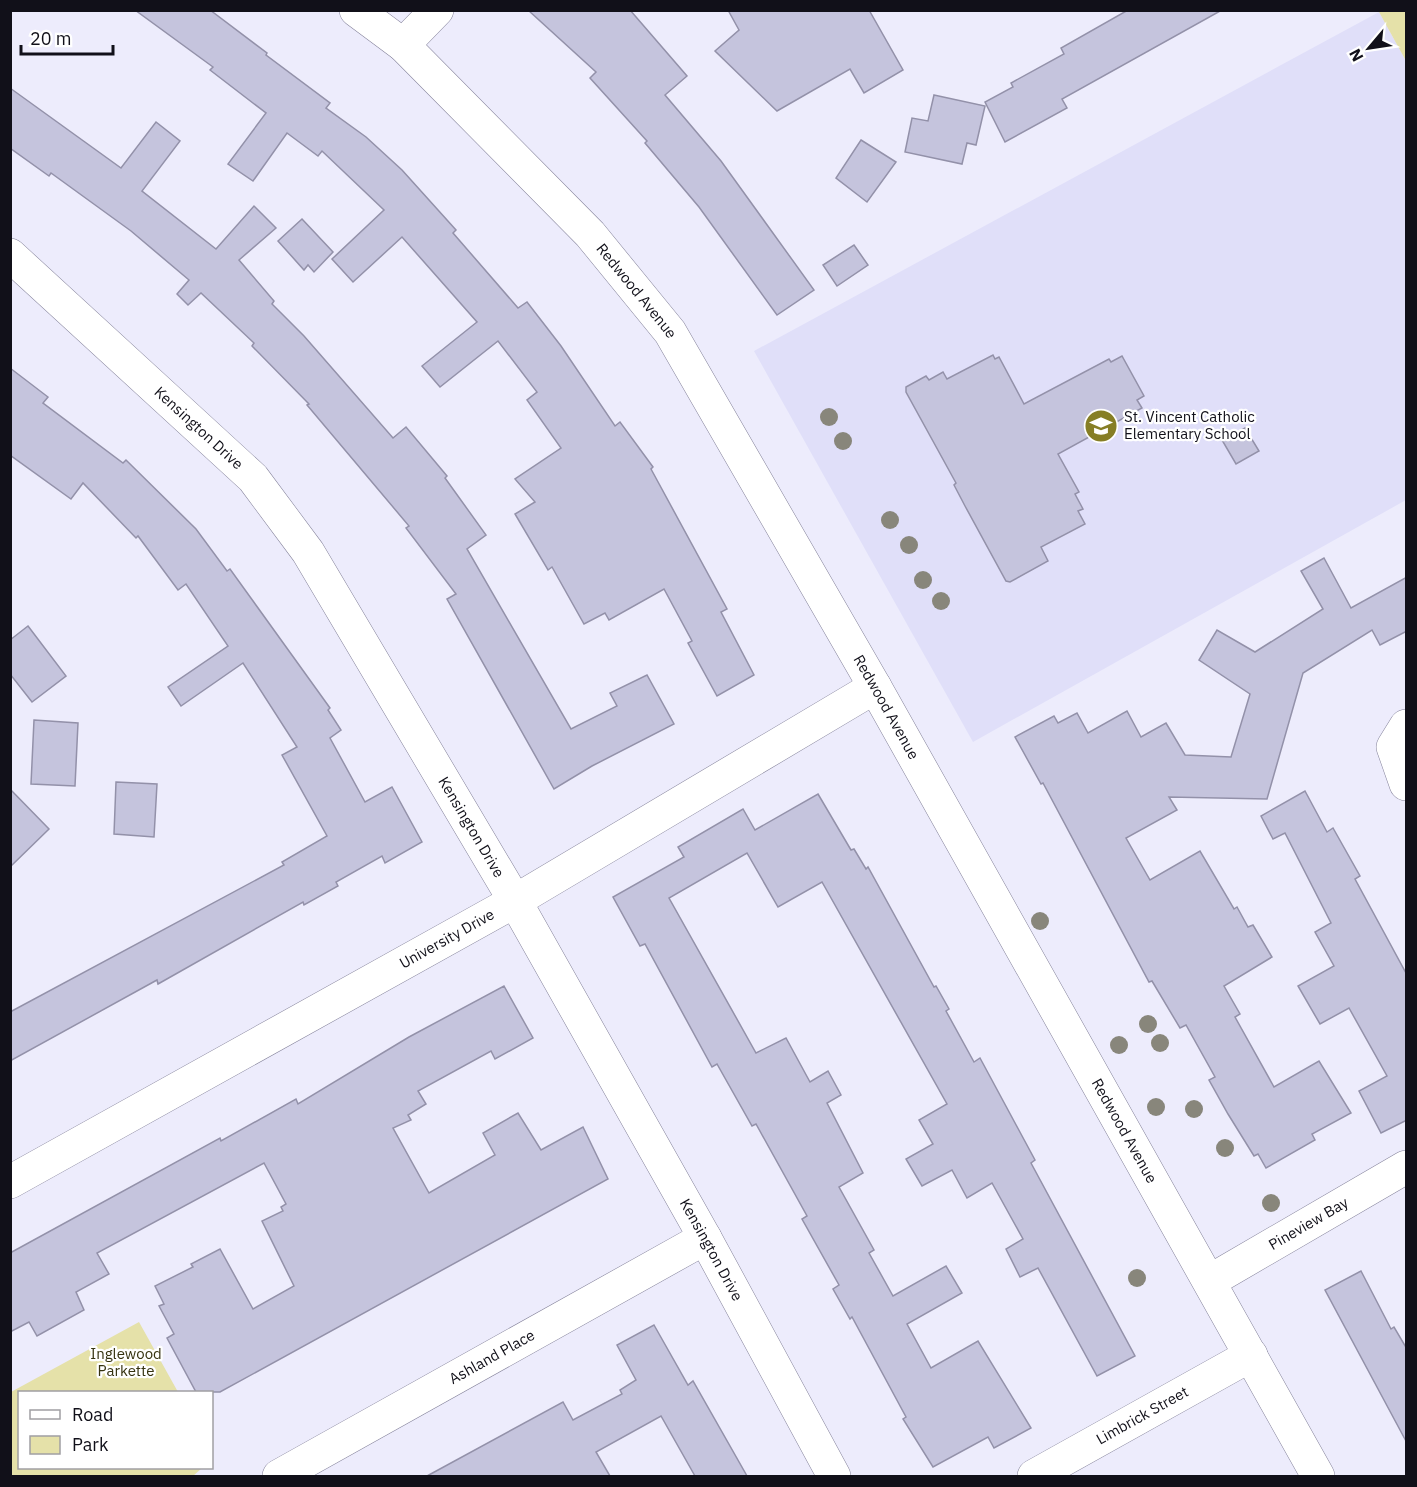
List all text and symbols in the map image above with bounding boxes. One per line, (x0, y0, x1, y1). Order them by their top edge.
scale bar (21, 18, 112, 56)
north arrow (1339, 18, 1399, 78)
text: 20 m (30, 27, 72, 50)
text: N (1344, 45, 1367, 65)
street label: Redwood Avenue (593, 239, 681, 341)
street label: Kensington Drive (151, 382, 247, 473)
place label: St. Vincent Catholic Elementary School (1124, 407, 1255, 443)
school or university icon: St. Vincent Catholic Elementary School (1083, 408, 1119, 444)
street label: Redwood Avenue (849, 651, 924, 763)
street label: Kensington Drive (434, 773, 509, 881)
street label: University Drive (396, 904, 498, 972)
street label: Redwood Avenue (1088, 1075, 1162, 1186)
street label: Pineview Bay (1265, 1192, 1352, 1254)
street label: Kensington Drive (676, 1195, 747, 1304)
street label: Ashland Place (446, 1325, 538, 1388)
park label: Inglewood Parkette (90, 1344, 162, 1380)
street label: Limbrick Street (1093, 1382, 1191, 1448)
legend (18, 1391, 213, 1469)
text: Road (72, 1403, 113, 1426)
text: Park (72, 1433, 109, 1456)

